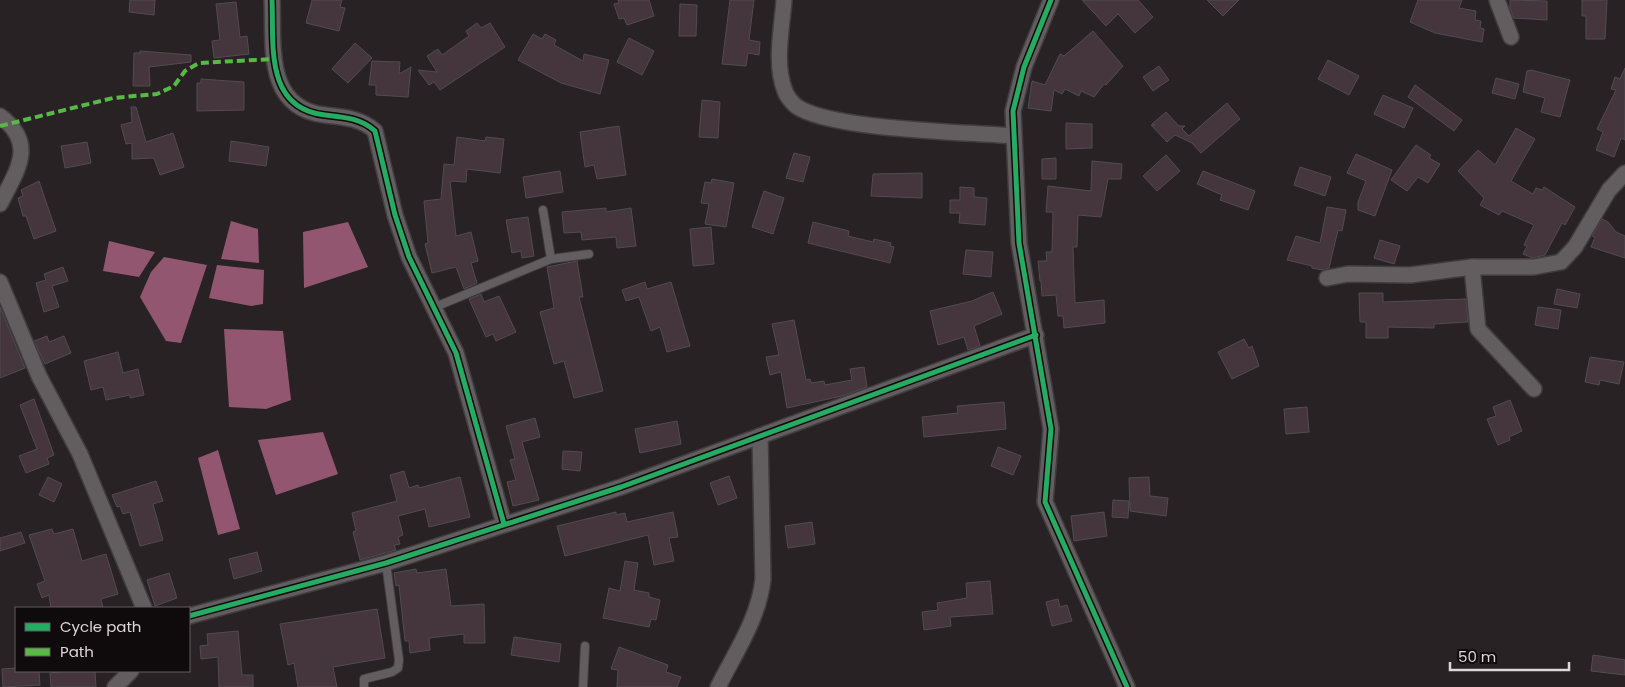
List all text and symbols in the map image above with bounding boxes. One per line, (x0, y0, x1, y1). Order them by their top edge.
legend (15, 607, 190, 672)
text: Cycle path (60, 616, 141, 637)
scale bar (1450, 640, 1569, 672)
text: Path (60, 641, 94, 662)
text: 50 m (1458, 646, 1496, 667)

